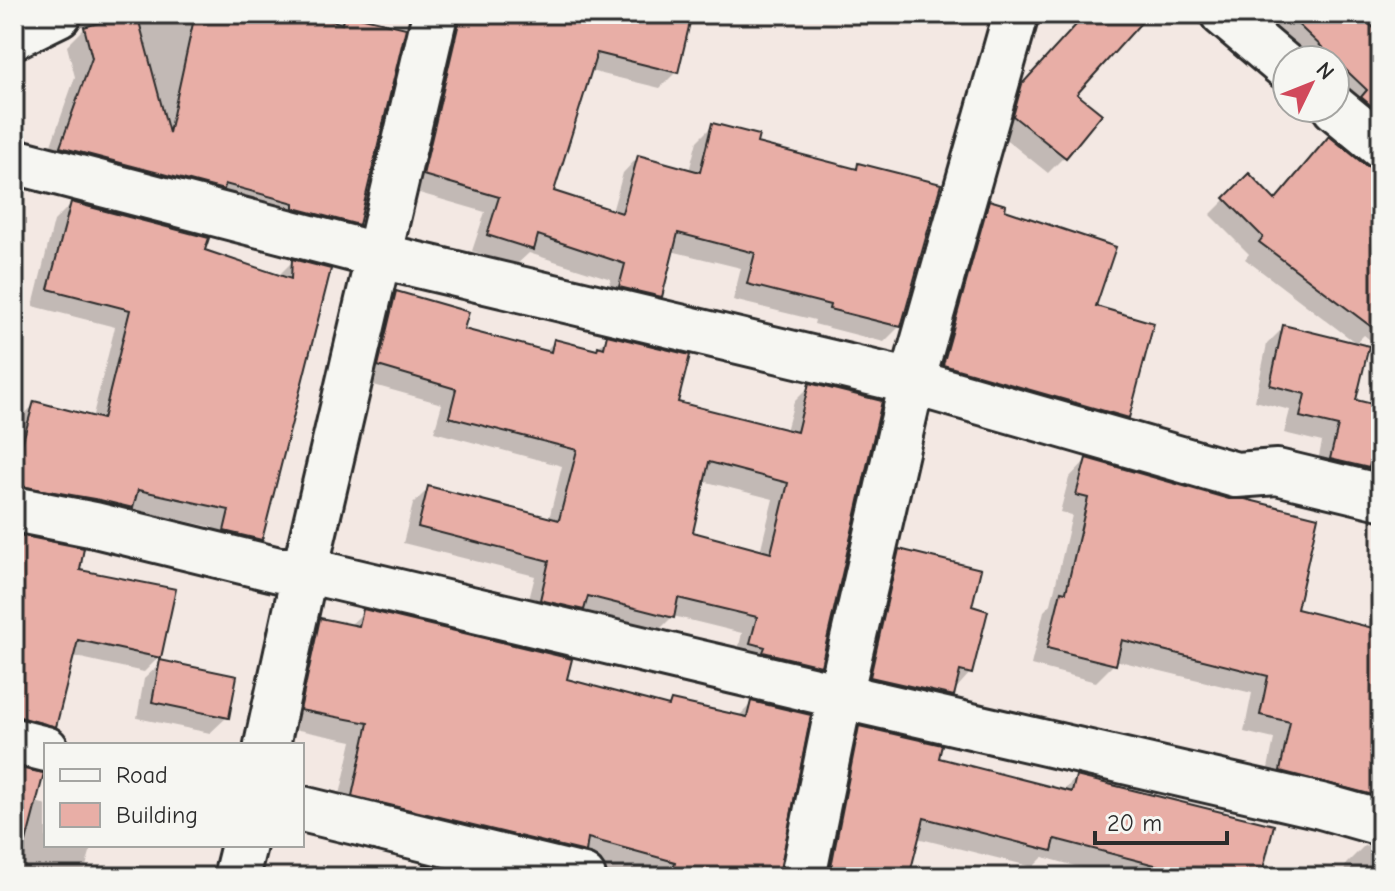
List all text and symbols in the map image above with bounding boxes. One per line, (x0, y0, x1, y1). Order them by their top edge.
north arrow (1271, 44, 1351, 124)
text: N (1310, 57, 1339, 85)
legend (44, 743, 304, 847)
text: Road (116, 761, 168, 789)
scale bar (1095, 795, 1227, 845)
text: Building (116, 801, 198, 829)
text: 20 m (1107, 809, 1162, 837)

